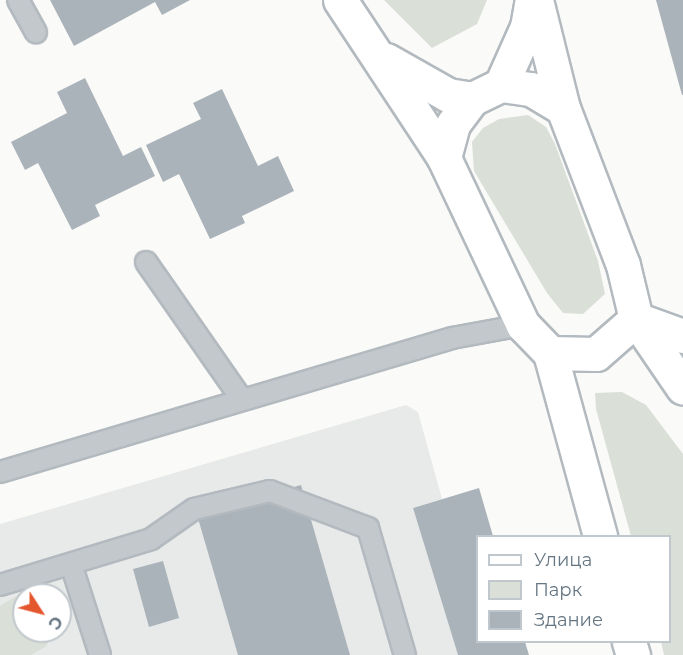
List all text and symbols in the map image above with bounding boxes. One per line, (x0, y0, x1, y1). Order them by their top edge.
legend (476, 535, 671, 643)
text: Улица (534, 549, 592, 571)
text: Парк (534, 579, 582, 601)
north arrow (12, 583, 72, 643)
text: Здание (534, 609, 603, 631)
text: С (44, 612, 66, 633)

